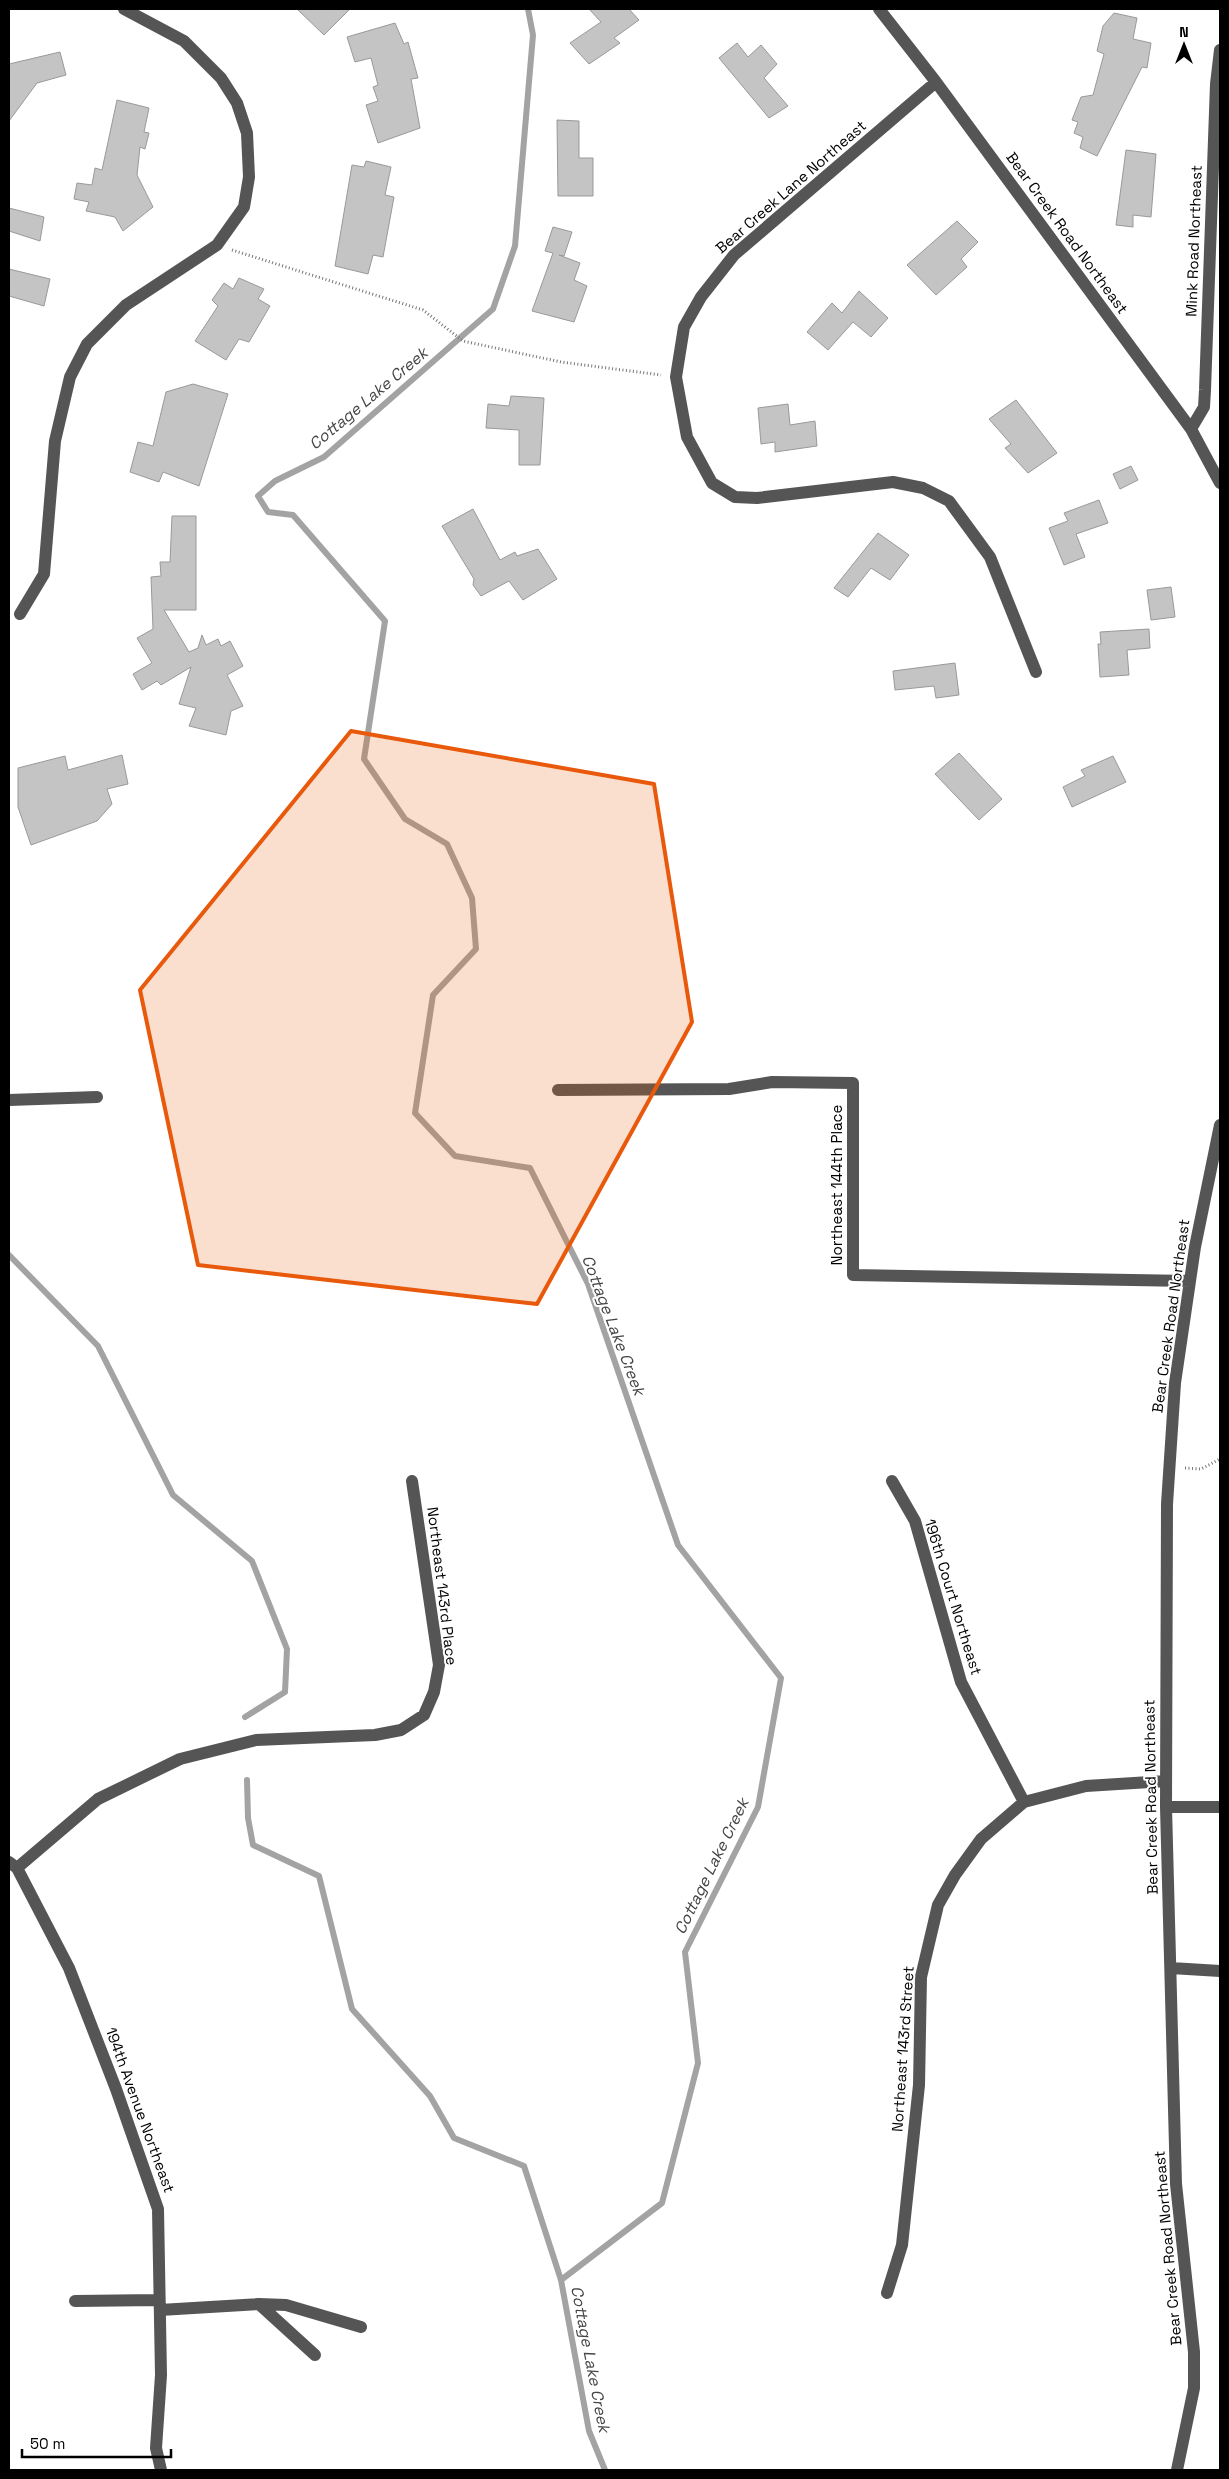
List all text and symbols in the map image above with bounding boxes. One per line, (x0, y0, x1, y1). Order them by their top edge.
north arrow (1159, 20, 1209, 70)
text: N (1179, 23, 1189, 41)
street label: Bear Creek Lane Northeast (711, 116, 870, 257)
street label: Bear Creek Road Northeast (1002, 148, 1133, 317)
street label: Mink Road Northeast (1181, 165, 1206, 317)
water label: Cottage Lake Creek (305, 341, 434, 454)
street label: Northeast 144th Place (827, 1104, 846, 1265)
street label: Bear Creek Road Northeast (1148, 1218, 1194, 1414)
water label: Cottage Lake Creek (577, 1252, 651, 1401)
street label: Northeast 143rd Place (423, 1506, 462, 1666)
street label: 196th Court Northeast (921, 1517, 986, 1677)
street label: Bear Creek Road Northeast (1139, 1699, 1162, 1895)
water label: Cottage Lake Creek (669, 1793, 755, 1938)
street label: Northeast 143rd Street (887, 1965, 918, 2133)
street label: 194th Avenue Northeast (102, 2025, 179, 2195)
street label: Bear Creek Road Northeast (1150, 2150, 1185, 2346)
water label: Cottage Lake Creek (566, 2284, 615, 2436)
scale bar (22, 2426, 171, 2458)
text: 50 m (30, 2434, 65, 2453)

